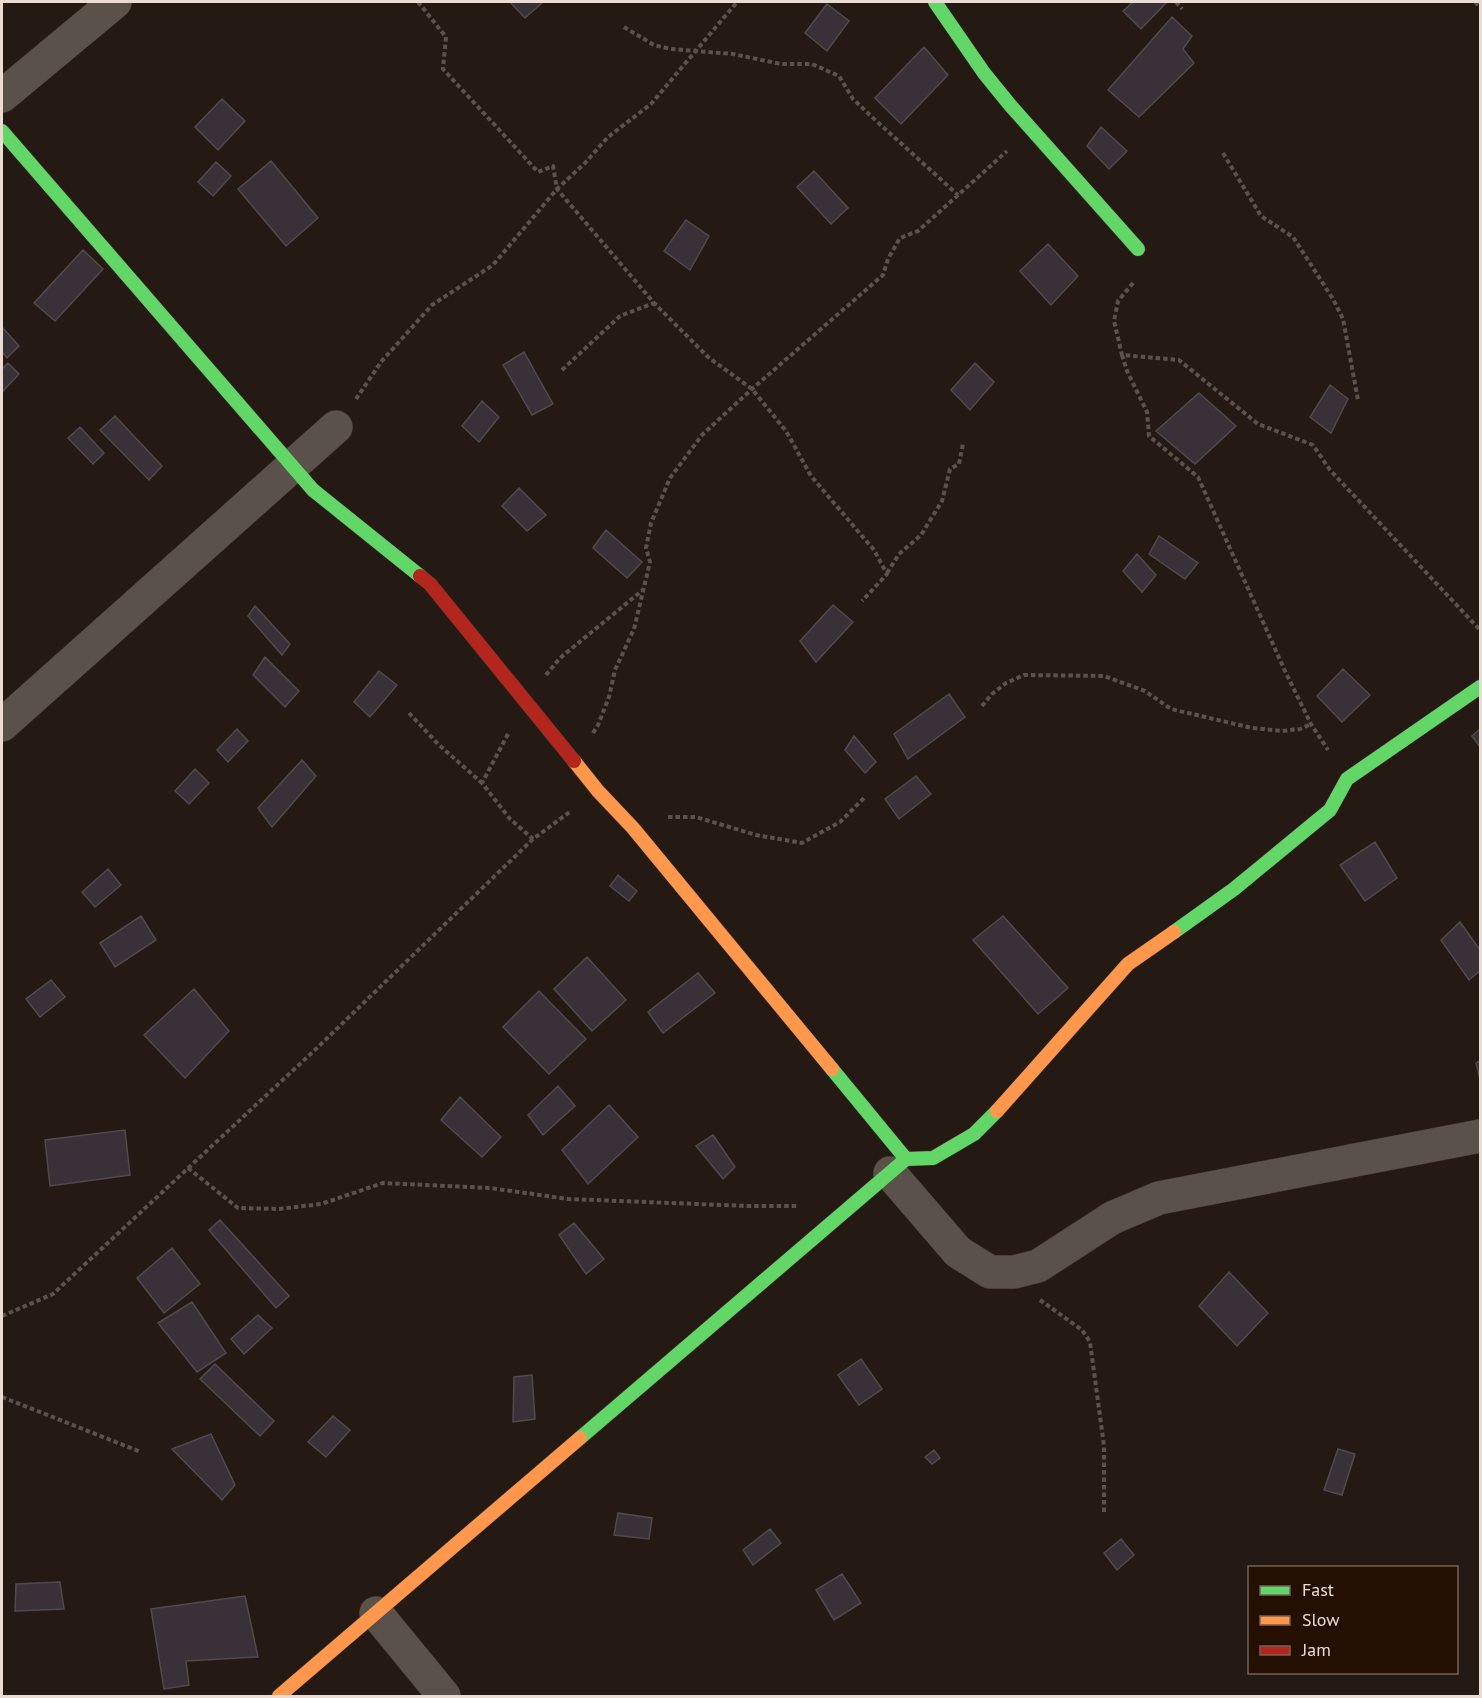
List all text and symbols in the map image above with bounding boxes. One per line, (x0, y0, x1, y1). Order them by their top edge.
legend (1248, 1566, 1458, 1674)
text: Fast (1302, 1578, 1334, 1601)
text: Slow (1302, 1608, 1340, 1631)
text: Jam (1301, 1638, 1331, 1661)

